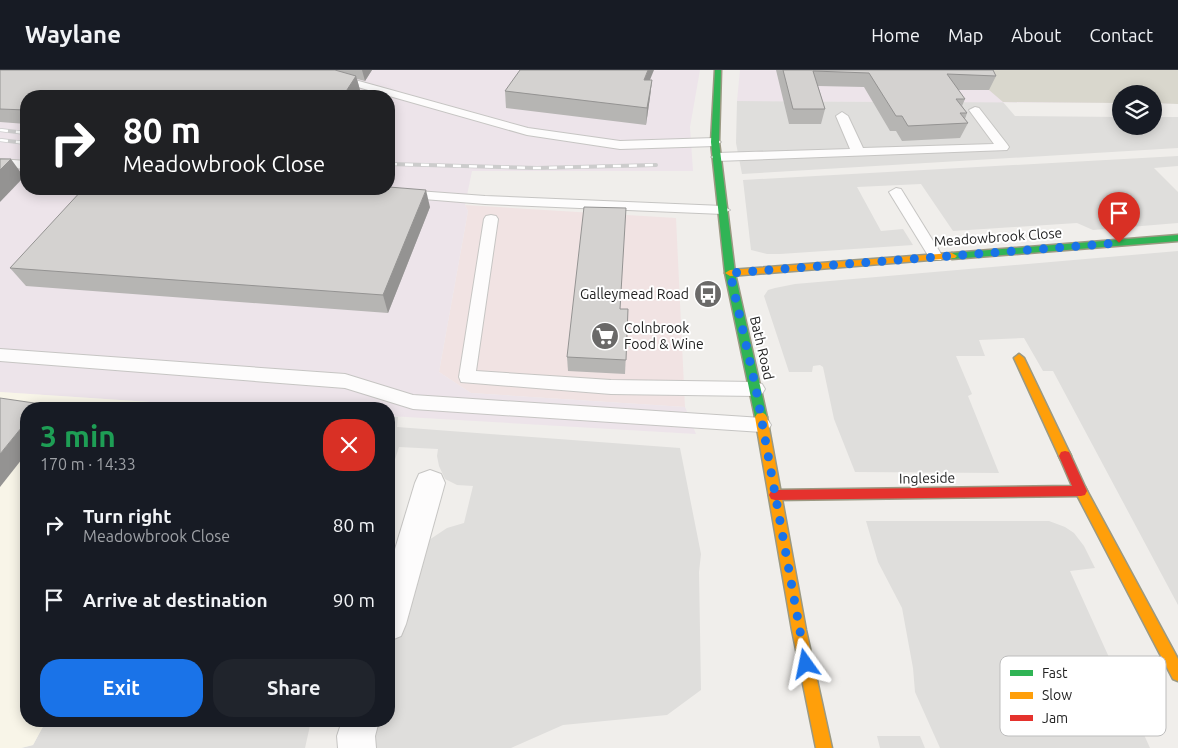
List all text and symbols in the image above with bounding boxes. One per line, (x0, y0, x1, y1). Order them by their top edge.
text: Waylane (25, 21, 121, 48)
text: Home (871, 25, 920, 45)
text: Map (948, 25, 983, 45)
text: About (1011, 25, 1061, 45)
text: Contact (1089, 25, 1153, 45)
map controls (1112, 85, 1162, 135)
button: layers (1112, 85, 1162, 135)
icon: right (40, 110, 105, 175)
text: 80 m (123, 110, 201, 150)
text: Meadowbrook Close (123, 151, 325, 176)
pin (1098, 192, 1140, 243)
icon: arrive (1105, 199, 1133, 227)
street label: Meadowbrook Close (933, 225, 1063, 249)
bus stop icon: Galleymead Road (693, 279, 723, 309)
place label: Galleymead Road (580, 286, 689, 302)
street label: Bath Road (747, 315, 777, 381)
place label: Colnbrook Food & Wine (624, 320, 704, 352)
supermarket icon: Colnbrook Food & Wine (590, 321, 620, 351)
text: 3 min (40, 419, 116, 453)
button: close (323, 419, 375, 471)
text: 170 m · 14:33 (40, 455, 136, 473)
street label: Ingleside (899, 470, 955, 486)
text: Turn right (83, 505, 171, 527)
icon: right (40, 511, 68, 539)
text: 80 m (333, 514, 375, 536)
text: Meadowbrook Close (83, 527, 230, 545)
icon: arrive (40, 586, 68, 614)
text: Arrive at destination (83, 589, 268, 611)
text: 90 m (333, 589, 375, 611)
position arrow (779, 637, 831, 689)
legend (1000, 656, 1166, 736)
button: Exit (40, 659, 203, 717)
button: Share (213, 659, 375, 717)
text: Fast (1042, 665, 1068, 681)
text: Slow (1042, 687, 1072, 703)
text: Jam (1042, 710, 1068, 726)

